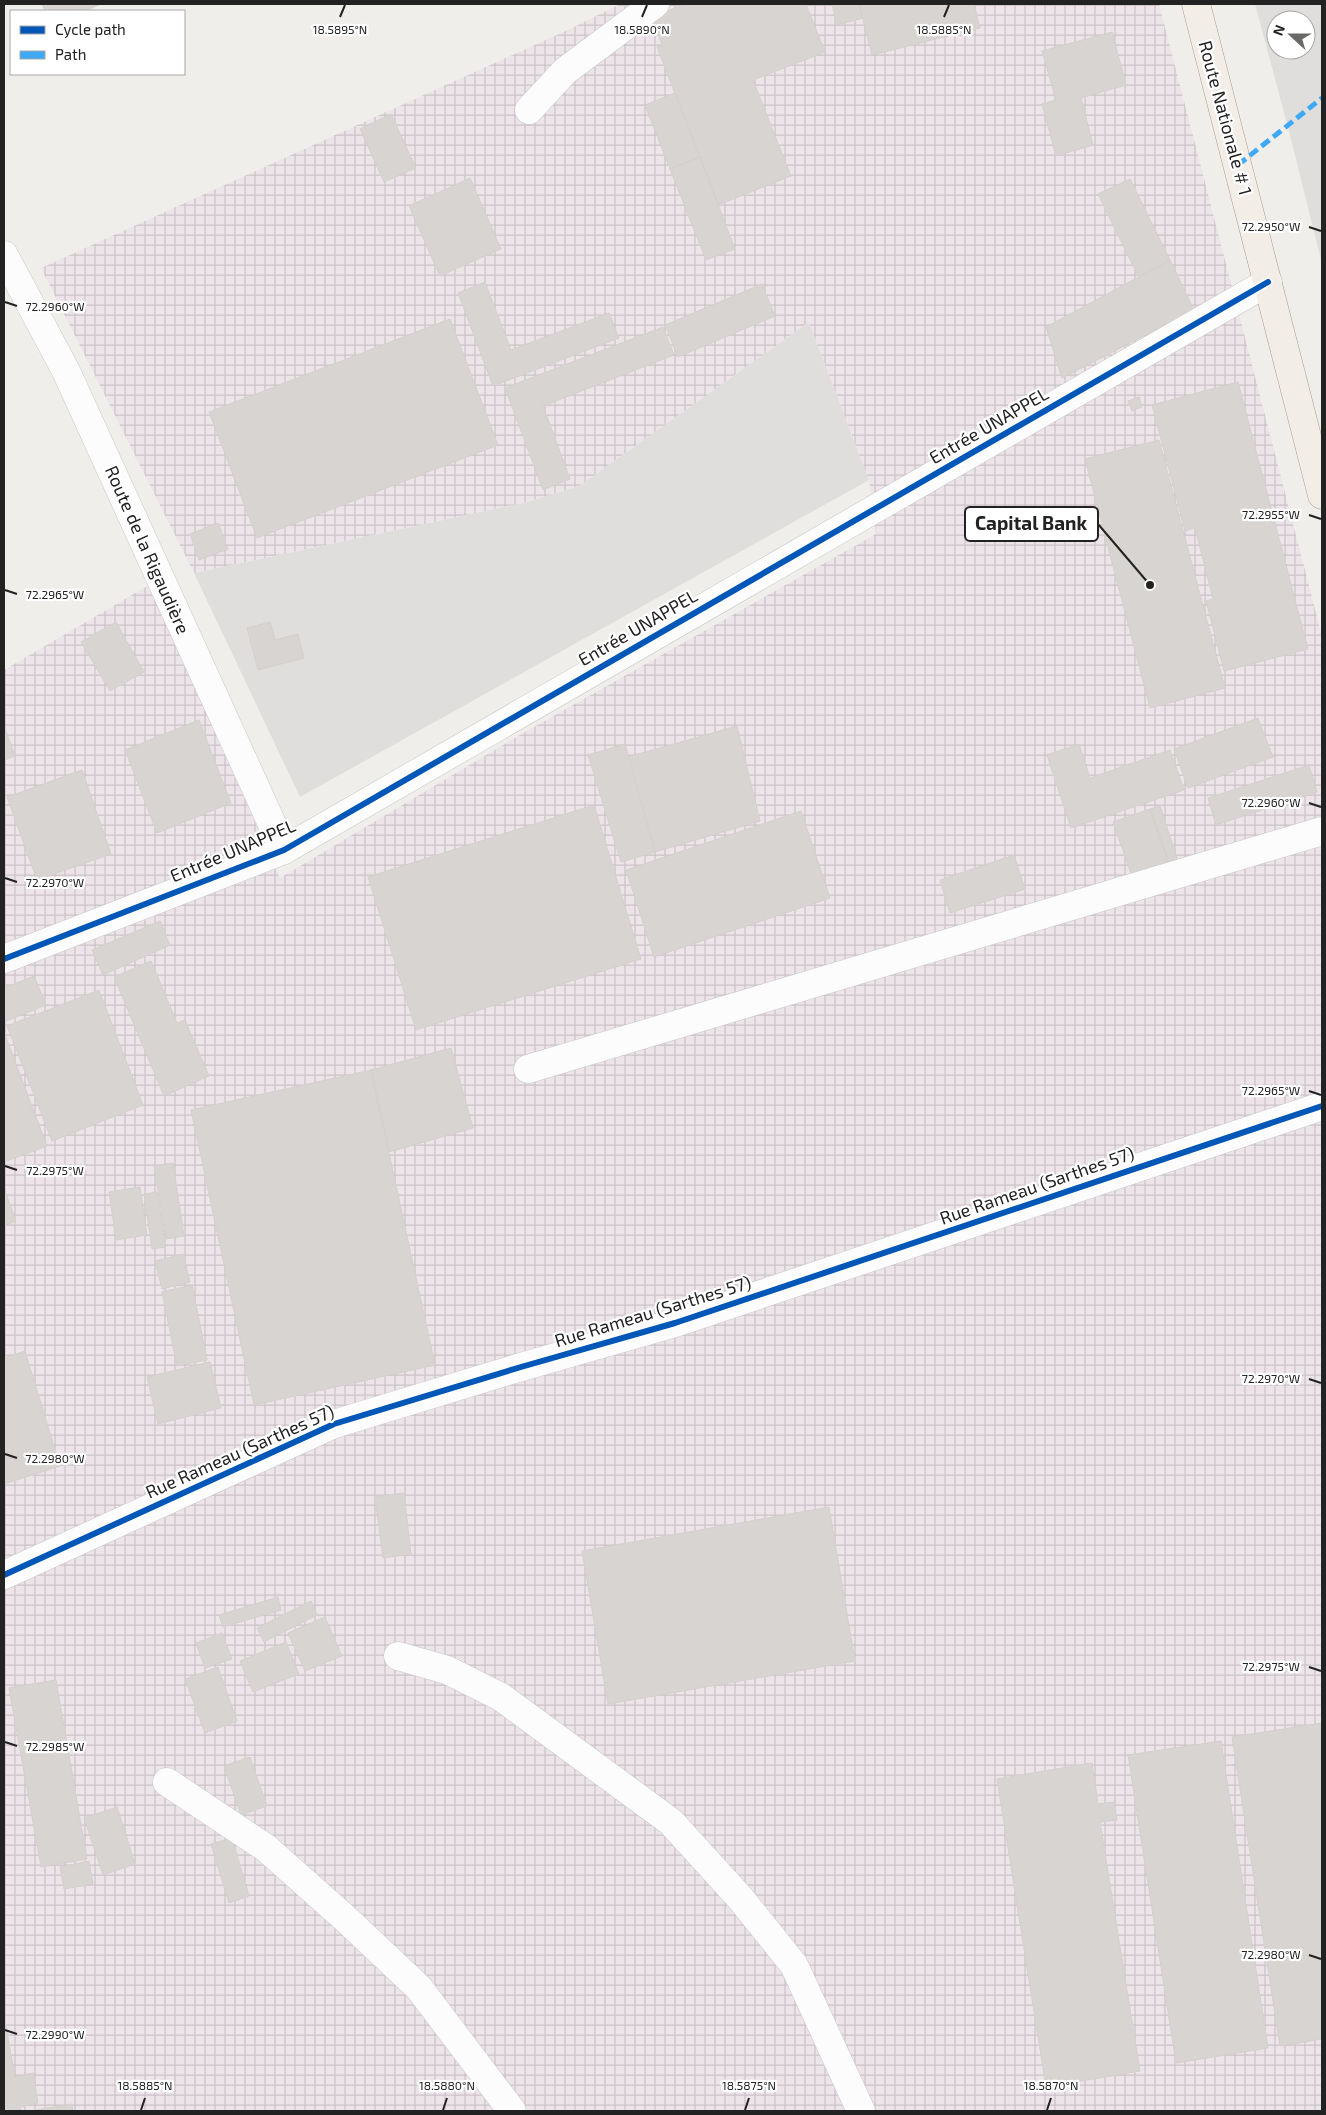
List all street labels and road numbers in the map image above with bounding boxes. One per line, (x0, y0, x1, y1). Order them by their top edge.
street label: Route Nationale # 1 (1195, 38, 1257, 197)
street label: Entrée UNAPPEL (925, 382, 1052, 468)
street label: Route de la Rigaudière (101, 462, 195, 637)
street label: Entrée UNAPPEL (574, 584, 701, 670)
street label: Entrée UNAPPEL (167, 814, 299, 886)
street label: Rue Rameau (Sarthes 57) (937, 1141, 1137, 1229)
street label: Rue Rameau (Sarthes 57) (552, 1271, 754, 1351)
street label: Rue Rameau (Sarthes 57) (142, 1399, 337, 1503)

